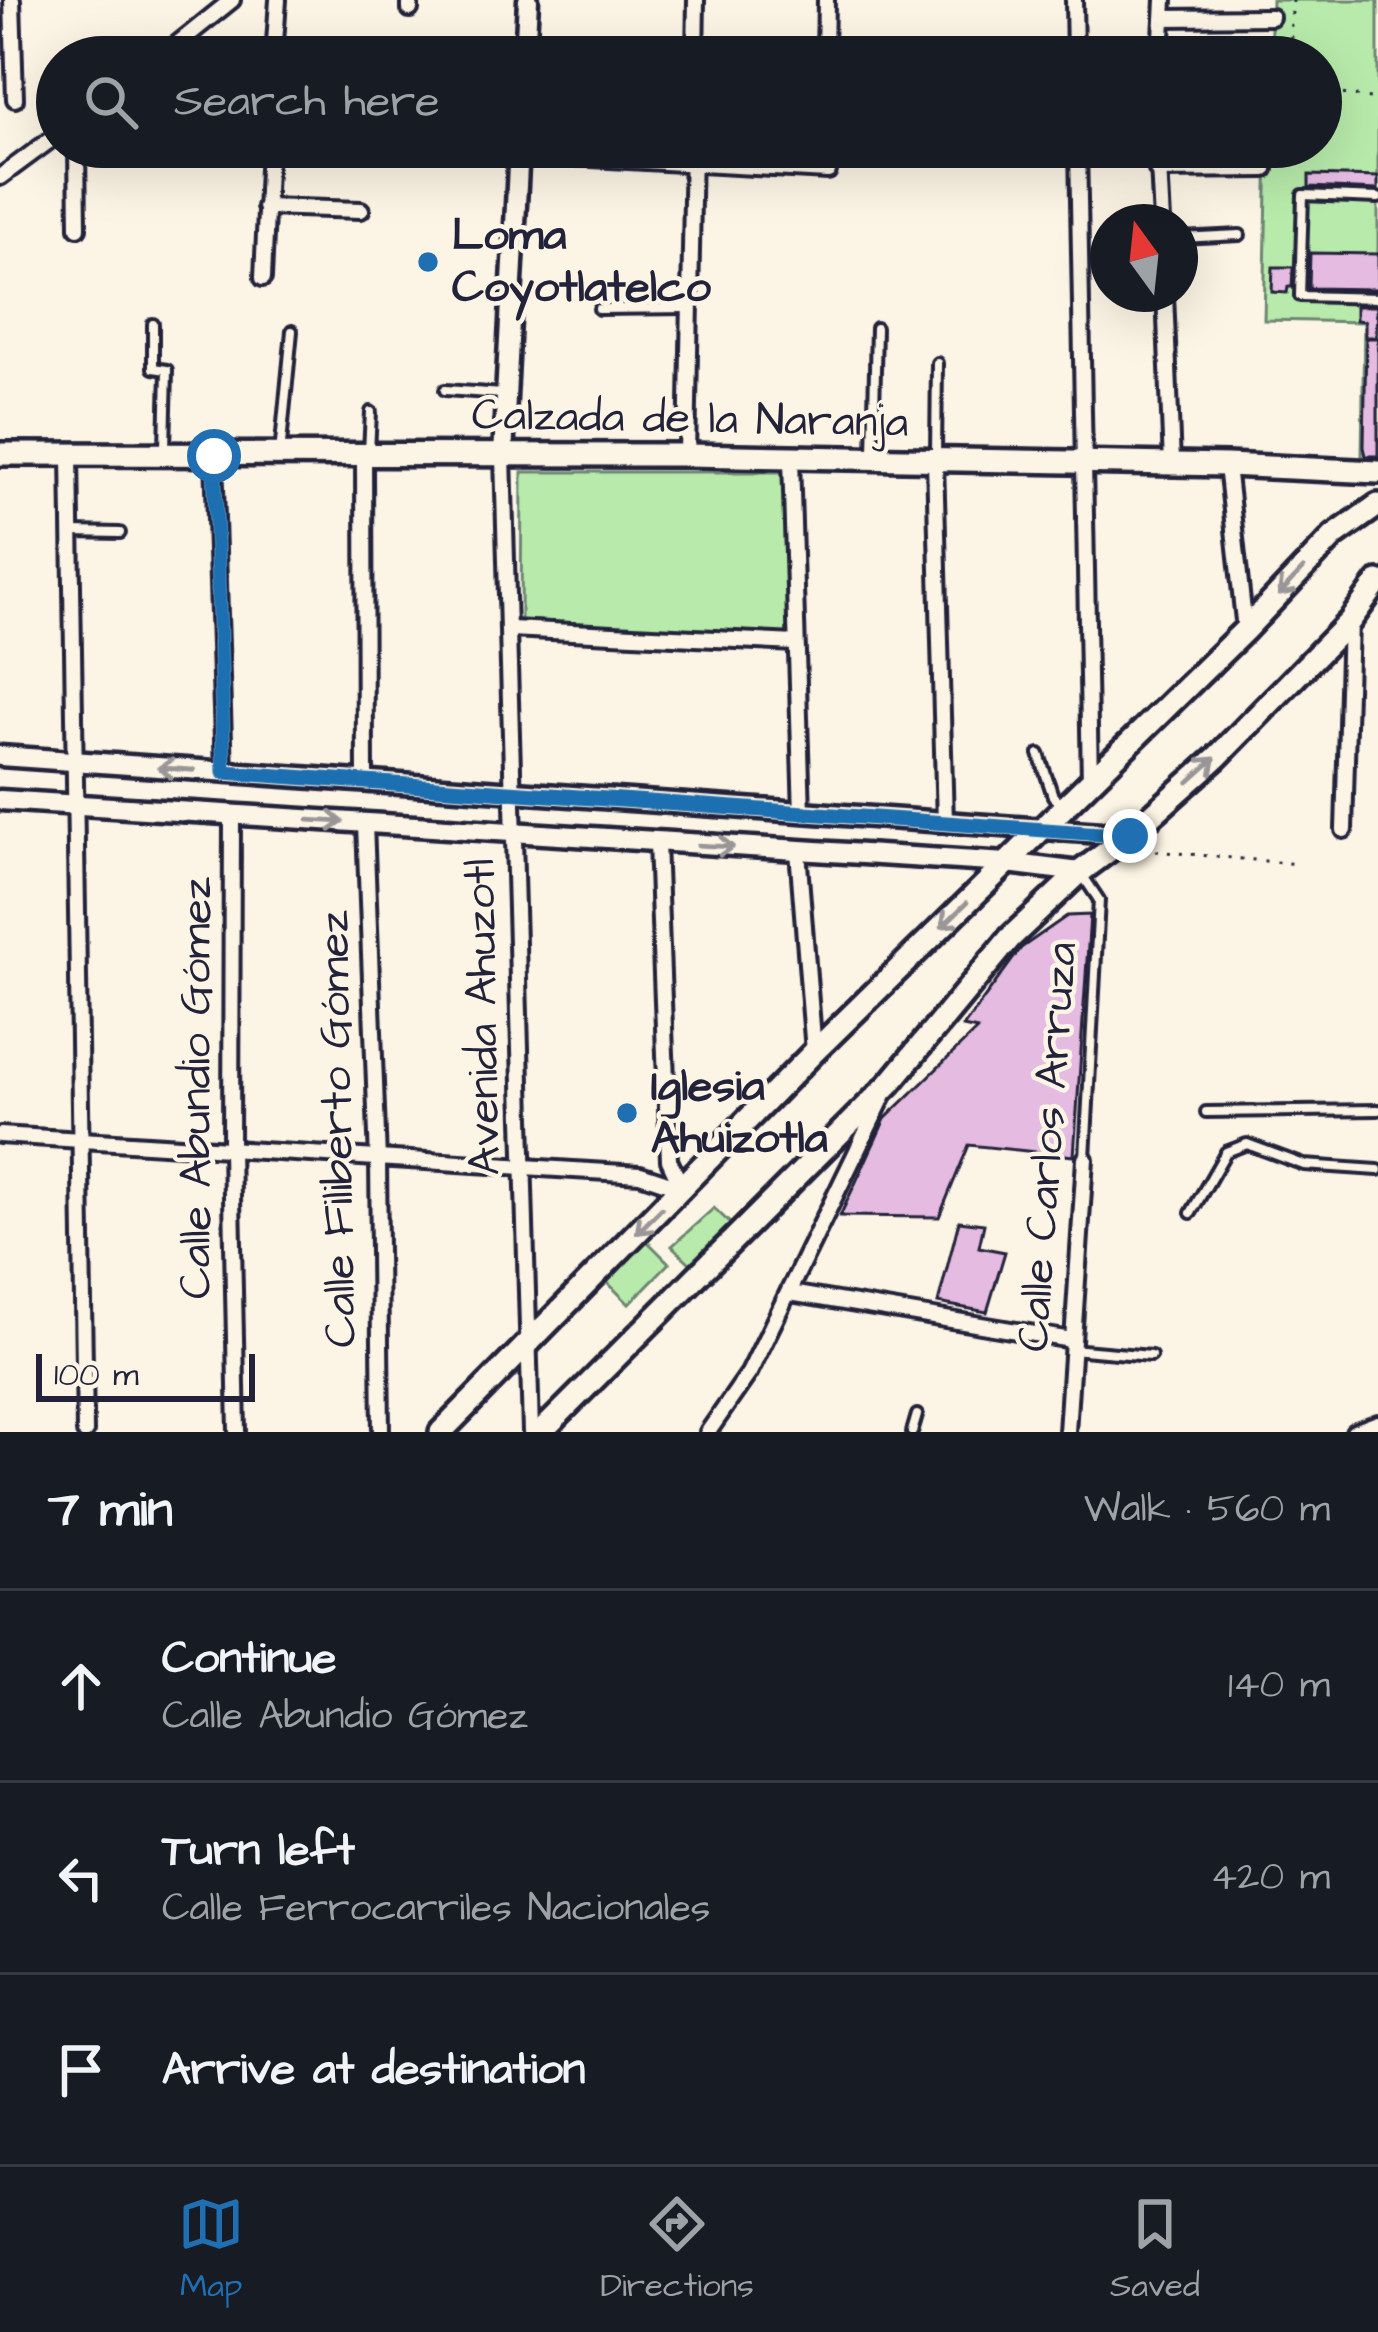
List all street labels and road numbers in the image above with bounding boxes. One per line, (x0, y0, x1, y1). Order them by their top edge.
street label: Calzada de la Naranja (471, 384, 909, 454)
street label: Avenida Ahuzotl (449, 858, 517, 1176)
street label: Calle Abundio Gómez (166, 877, 228, 1299)
street label: Calle Filiberto Gómez (303, 910, 373, 1348)
street label: Calle Carlos Arruza (1003, 940, 1093, 1354)

